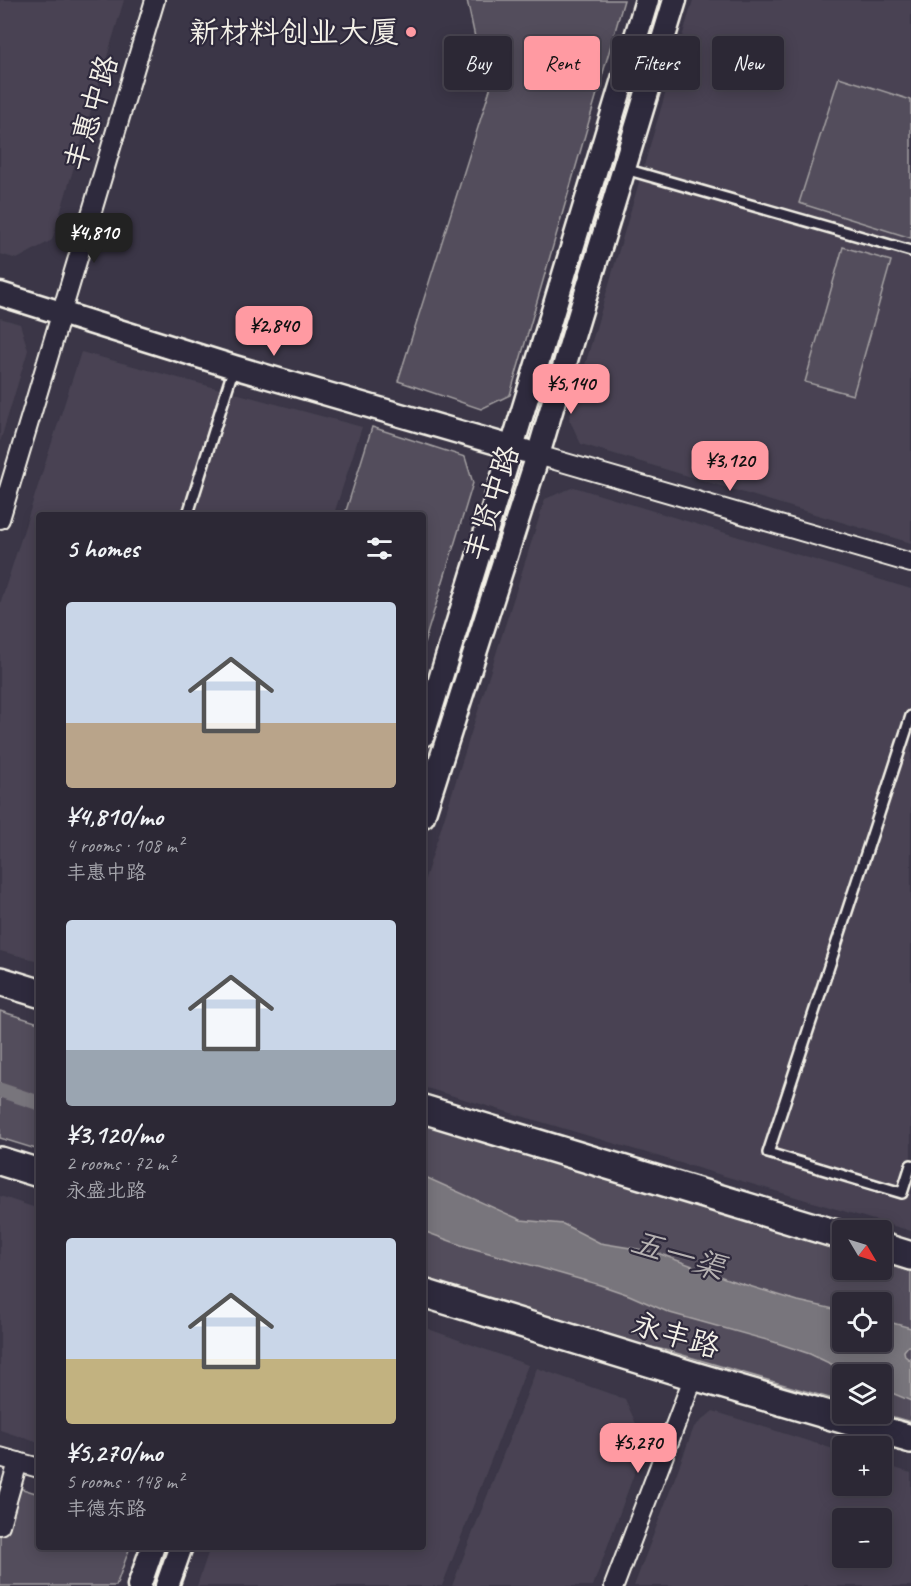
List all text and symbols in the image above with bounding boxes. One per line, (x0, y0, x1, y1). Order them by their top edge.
place label: 新材料创业大厦 (189, 13, 399, 51)
marker: 新材料创业大厦 (404, 25, 418, 39)
chip: Buy (444, 36, 512, 90)
chip: Rent (524, 36, 600, 90)
chip: Filters (612, 36, 700, 90)
chip: New (712, 36, 784, 90)
street label: 丰惠中路 (55, 50, 127, 176)
pin: ¥4,810 (45, 213, 143, 264)
text: ¥4,810 (70, 220, 118, 245)
pin: ¥2,840 (225, 306, 323, 357)
text: ¥2,840 (250, 313, 298, 338)
pin: ¥5,140 (522, 364, 620, 415)
text: ¥5,140 (547, 371, 595, 396)
street label: 丰贤中路 (454, 440, 528, 566)
pin: ¥3,120 (681, 441, 779, 492)
text: ¥3,120 (706, 448, 754, 473)
text: 5 homes (66, 532, 139, 565)
icon: filters (363, 532, 396, 565)
icon: home (177, 641, 285, 749)
text: ¥4,810/mo (66, 800, 163, 833)
text: 4 rooms · 108 m² (66, 833, 183, 858)
text: 丰惠中路 (66, 860, 146, 885)
icon: home (177, 959, 285, 1067)
text: ¥3,120/mo (66, 1118, 163, 1151)
text: 2 rooms · 72 m² (66, 1151, 174, 1176)
text: 永盛北路 (66, 1178, 146, 1203)
north arrow (832, 1220, 892, 1280)
map controls (832, 1220, 892, 1568)
water label: 五一渠 (626, 1221, 733, 1290)
icon: home (177, 1277, 285, 1385)
button: locate (832, 1292, 892, 1352)
street label: 永丰路 (627, 1304, 725, 1366)
button: layers (832, 1364, 892, 1424)
pin: ¥5,270 (589, 1423, 687, 1474)
text: ¥5,270 (614, 1430, 662, 1455)
text: ¥5,270/mo (66, 1436, 162, 1469)
button: + (832, 1436, 892, 1496)
text: 5 rooms · 148 m² (66, 1469, 183, 1494)
text: 丰德东路 (66, 1496, 146, 1521)
button: − (832, 1508, 892, 1568)

